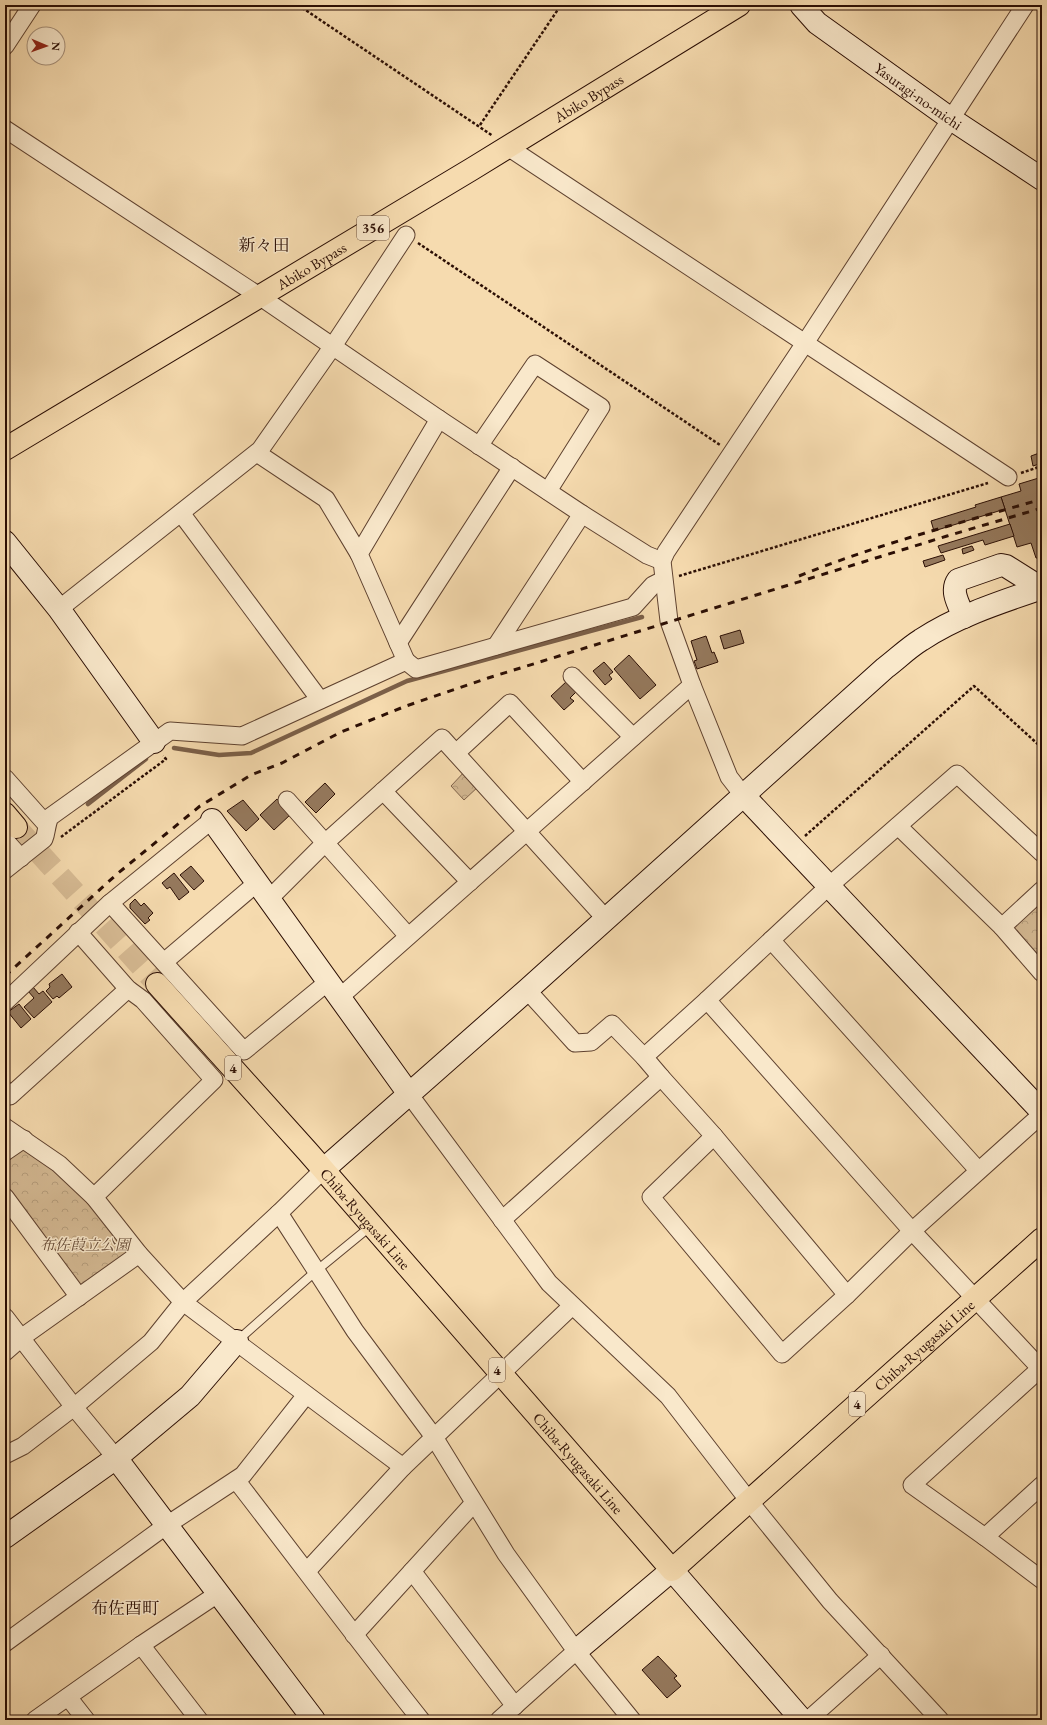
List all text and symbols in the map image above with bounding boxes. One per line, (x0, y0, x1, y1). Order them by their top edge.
north arrow (26, 26, 66, 66)
text: N (49, 42, 63, 51)
street label: Yasuragi-no-michi (871, 58, 966, 134)
street label: Abiko Bypass (549, 69, 627, 127)
road number: 356 (357, 216, 389, 240)
district label: 新々田 (239, 234, 290, 256)
street label: Abiko Bypass (272, 237, 350, 294)
road number: 4 (225, 1056, 241, 1080)
street label: Chiba-Ryugasaki Line (317, 1164, 415, 1273)
park label: 布佐葭立公園 (40, 1235, 133, 1254)
street label: Chiba-Ryugasaki Line (870, 1295, 978, 1395)
road number: 4 (489, 1358, 505, 1382)
road number: 4 (849, 1392, 865, 1416)
street label: Chiba-Ryugasaki Line (529, 1408, 628, 1517)
district label: 布佐酉町 (91, 1597, 159, 1619)

